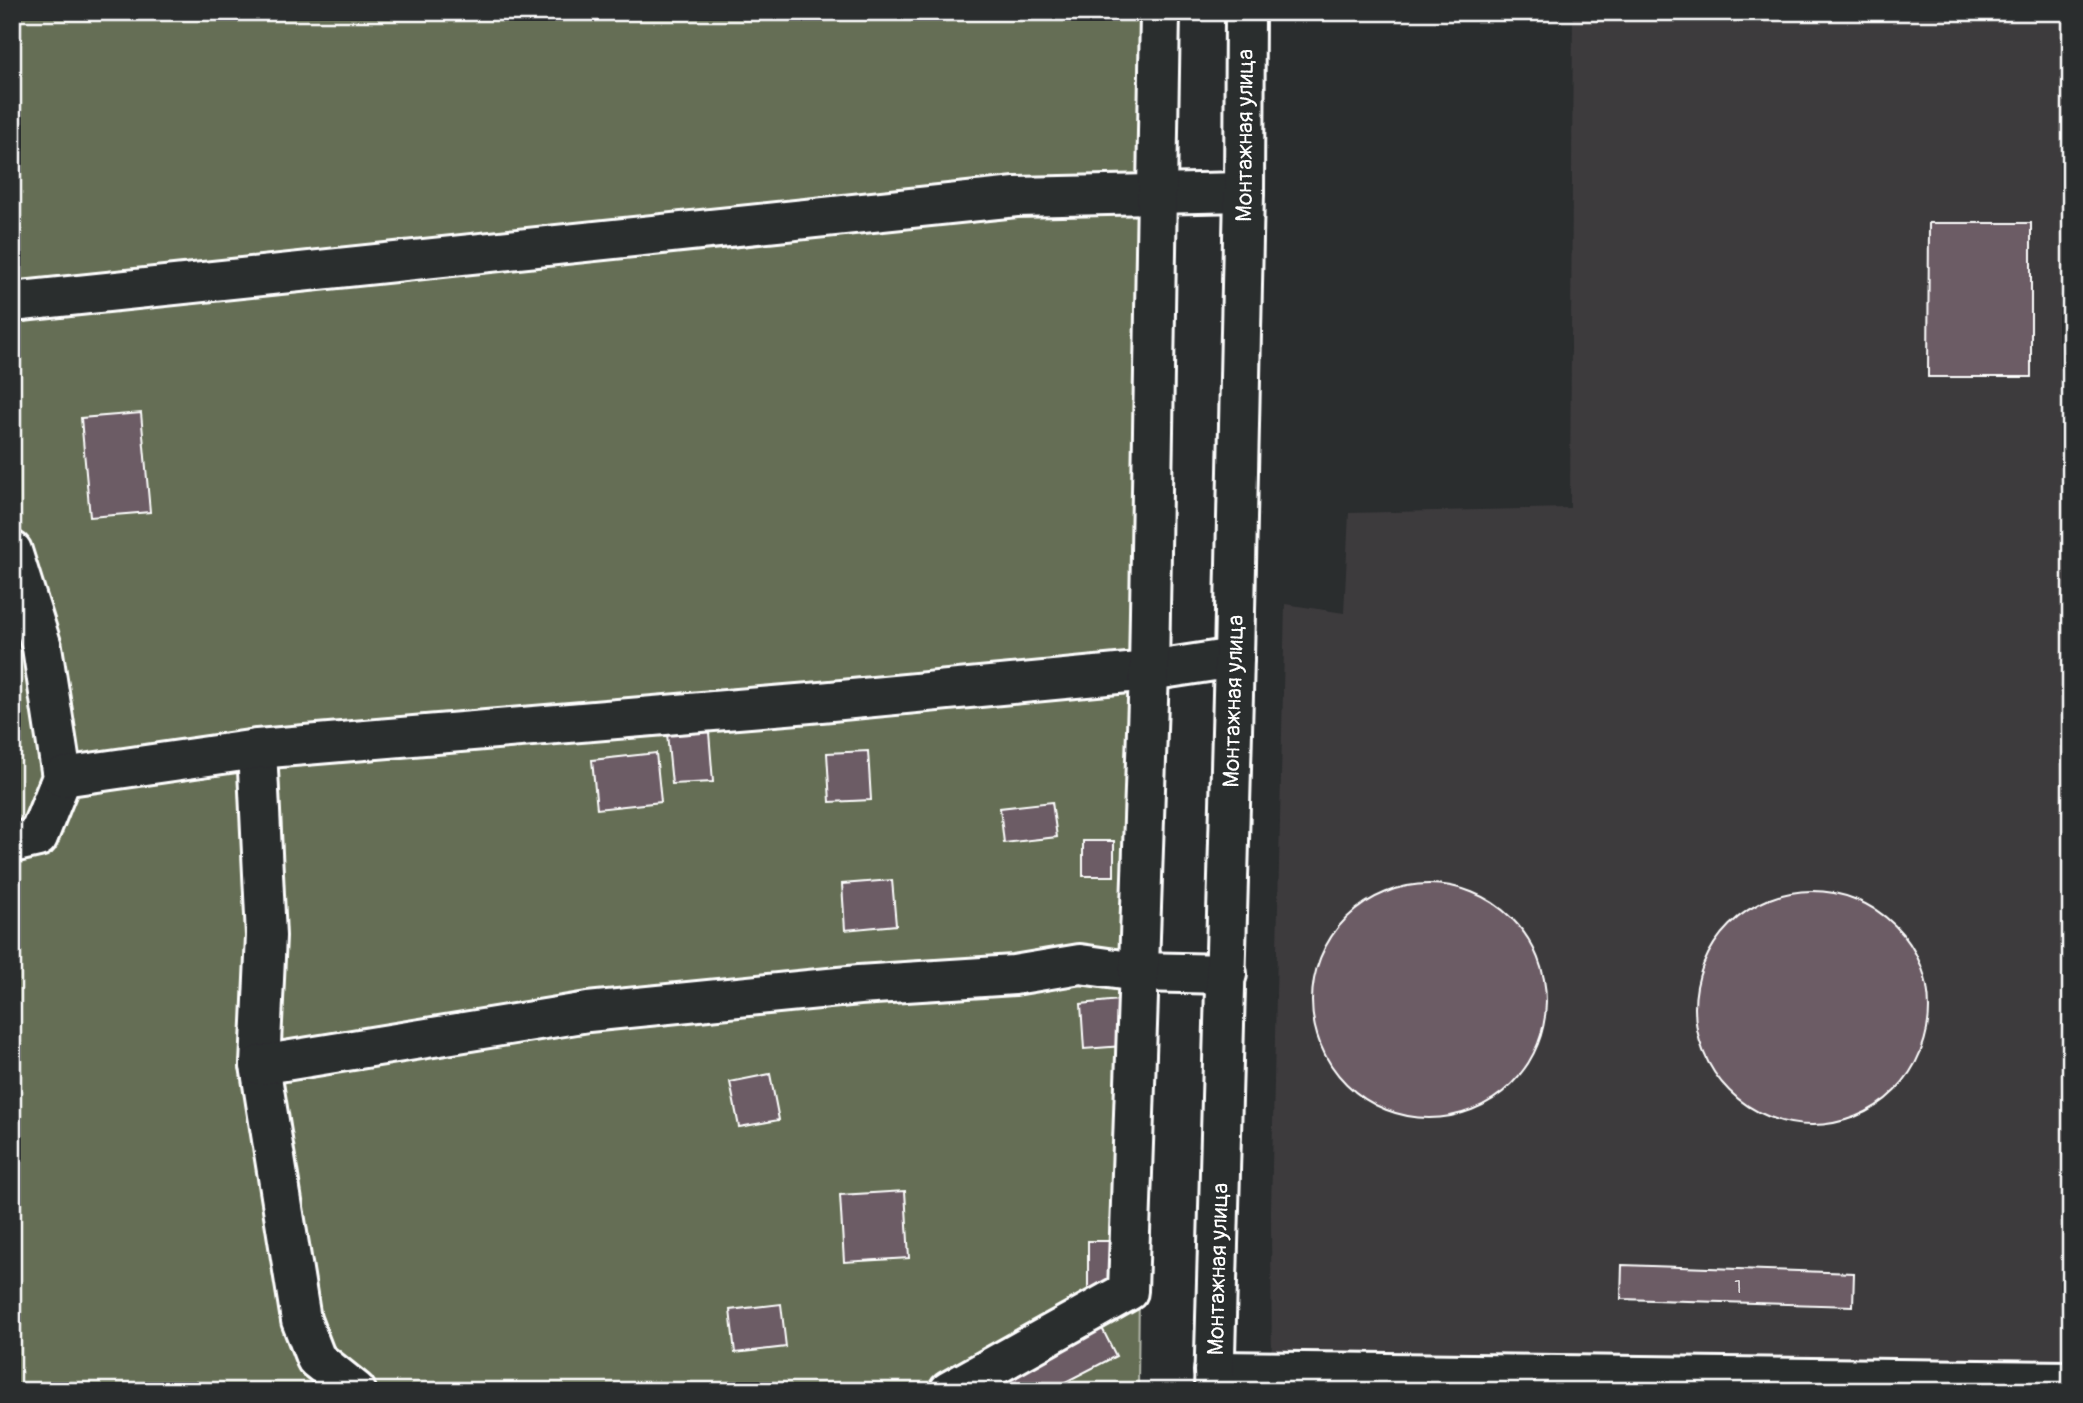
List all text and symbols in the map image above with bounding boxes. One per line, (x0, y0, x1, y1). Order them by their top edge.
street label: Монтажная улица (1229, 49, 1260, 222)
street label: Монтажная улица (1216, 615, 1250, 788)
street label: Монтажная улица (1201, 1182, 1235, 1356)
house number: 1 (1734, 1275, 1742, 1299)

